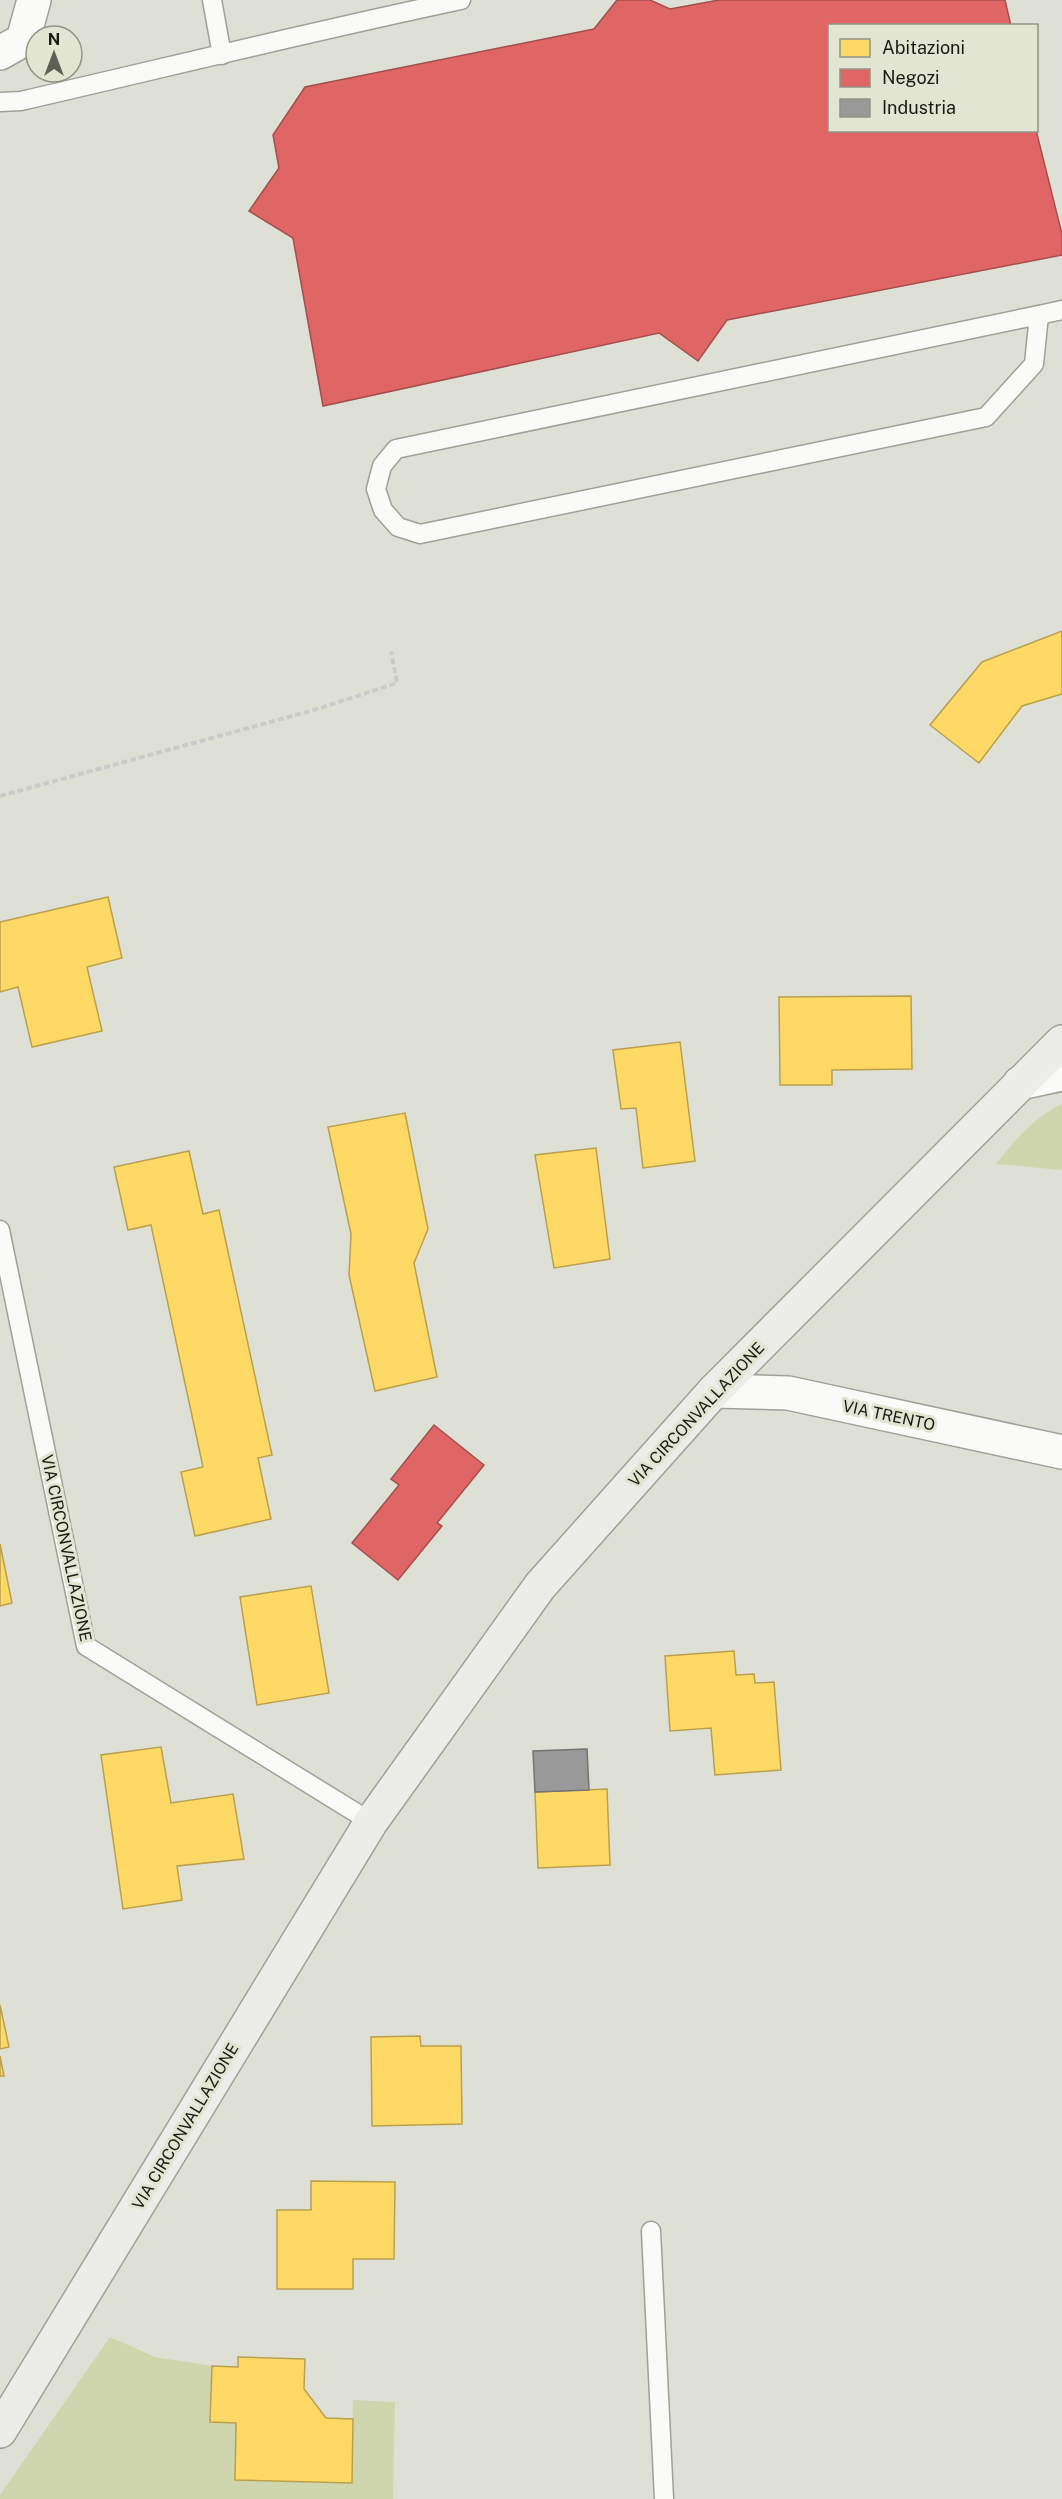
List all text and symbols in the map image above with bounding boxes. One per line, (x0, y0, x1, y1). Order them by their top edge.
north arrow (24, 24, 84, 84)
legend (828, 24, 1038, 132)
text: N (48, 30, 60, 49)
text: Abitazioni (882, 37, 965, 58)
text: Negozi (882, 67, 940, 88)
text: Industria (882, 97, 956, 118)
street label: VIA CIRCONVALLAZIONE (624, 1338, 768, 1490)
street label: VIA TRENTO (841, 1396, 937, 1435)
street label: VIA CIRCONVALLAZIONE (37, 1453, 96, 1643)
street label: VIA CIRCONVALLAZIONE (128, 2040, 243, 2213)

